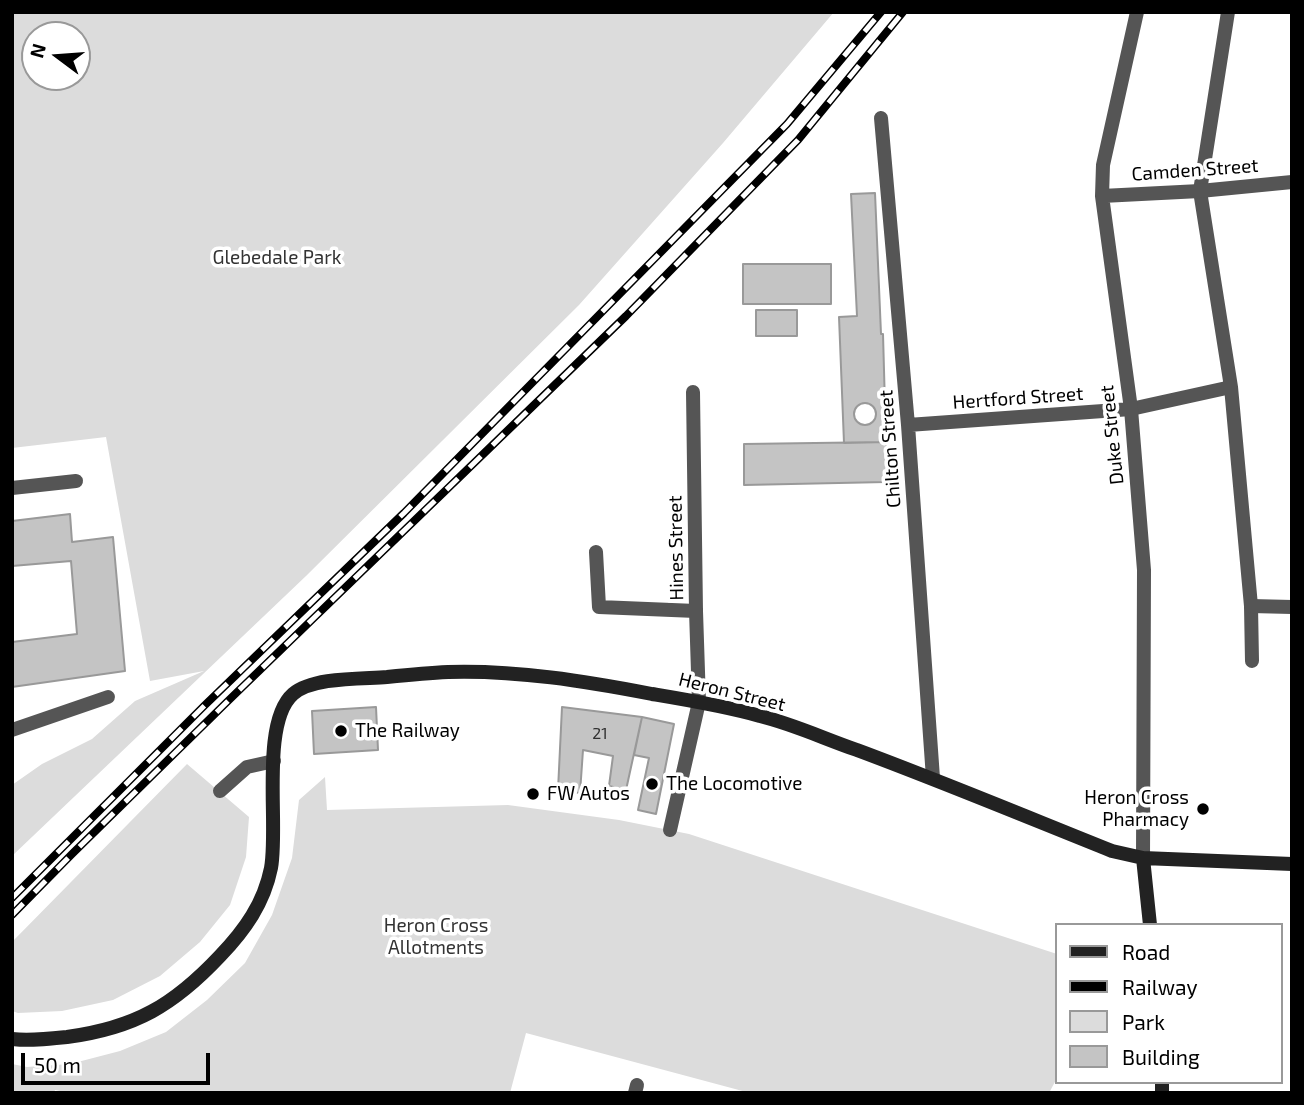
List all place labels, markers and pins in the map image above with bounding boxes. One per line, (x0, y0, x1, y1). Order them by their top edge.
place label: The Railway (355, 720, 460, 742)
marker: The Railway (333, 723, 349, 739)
place label: The Locomotive (666, 773, 802, 795)
marker: The Locomotive (644, 776, 660, 792)
place label: FW Autos (547, 783, 630, 805)
marker: FW Autos (525, 786, 541, 802)
place label: Heron Cross Pharmacy (1084, 787, 1189, 831)
marker: Heron Cross Pharmacy (1195, 801, 1211, 817)

